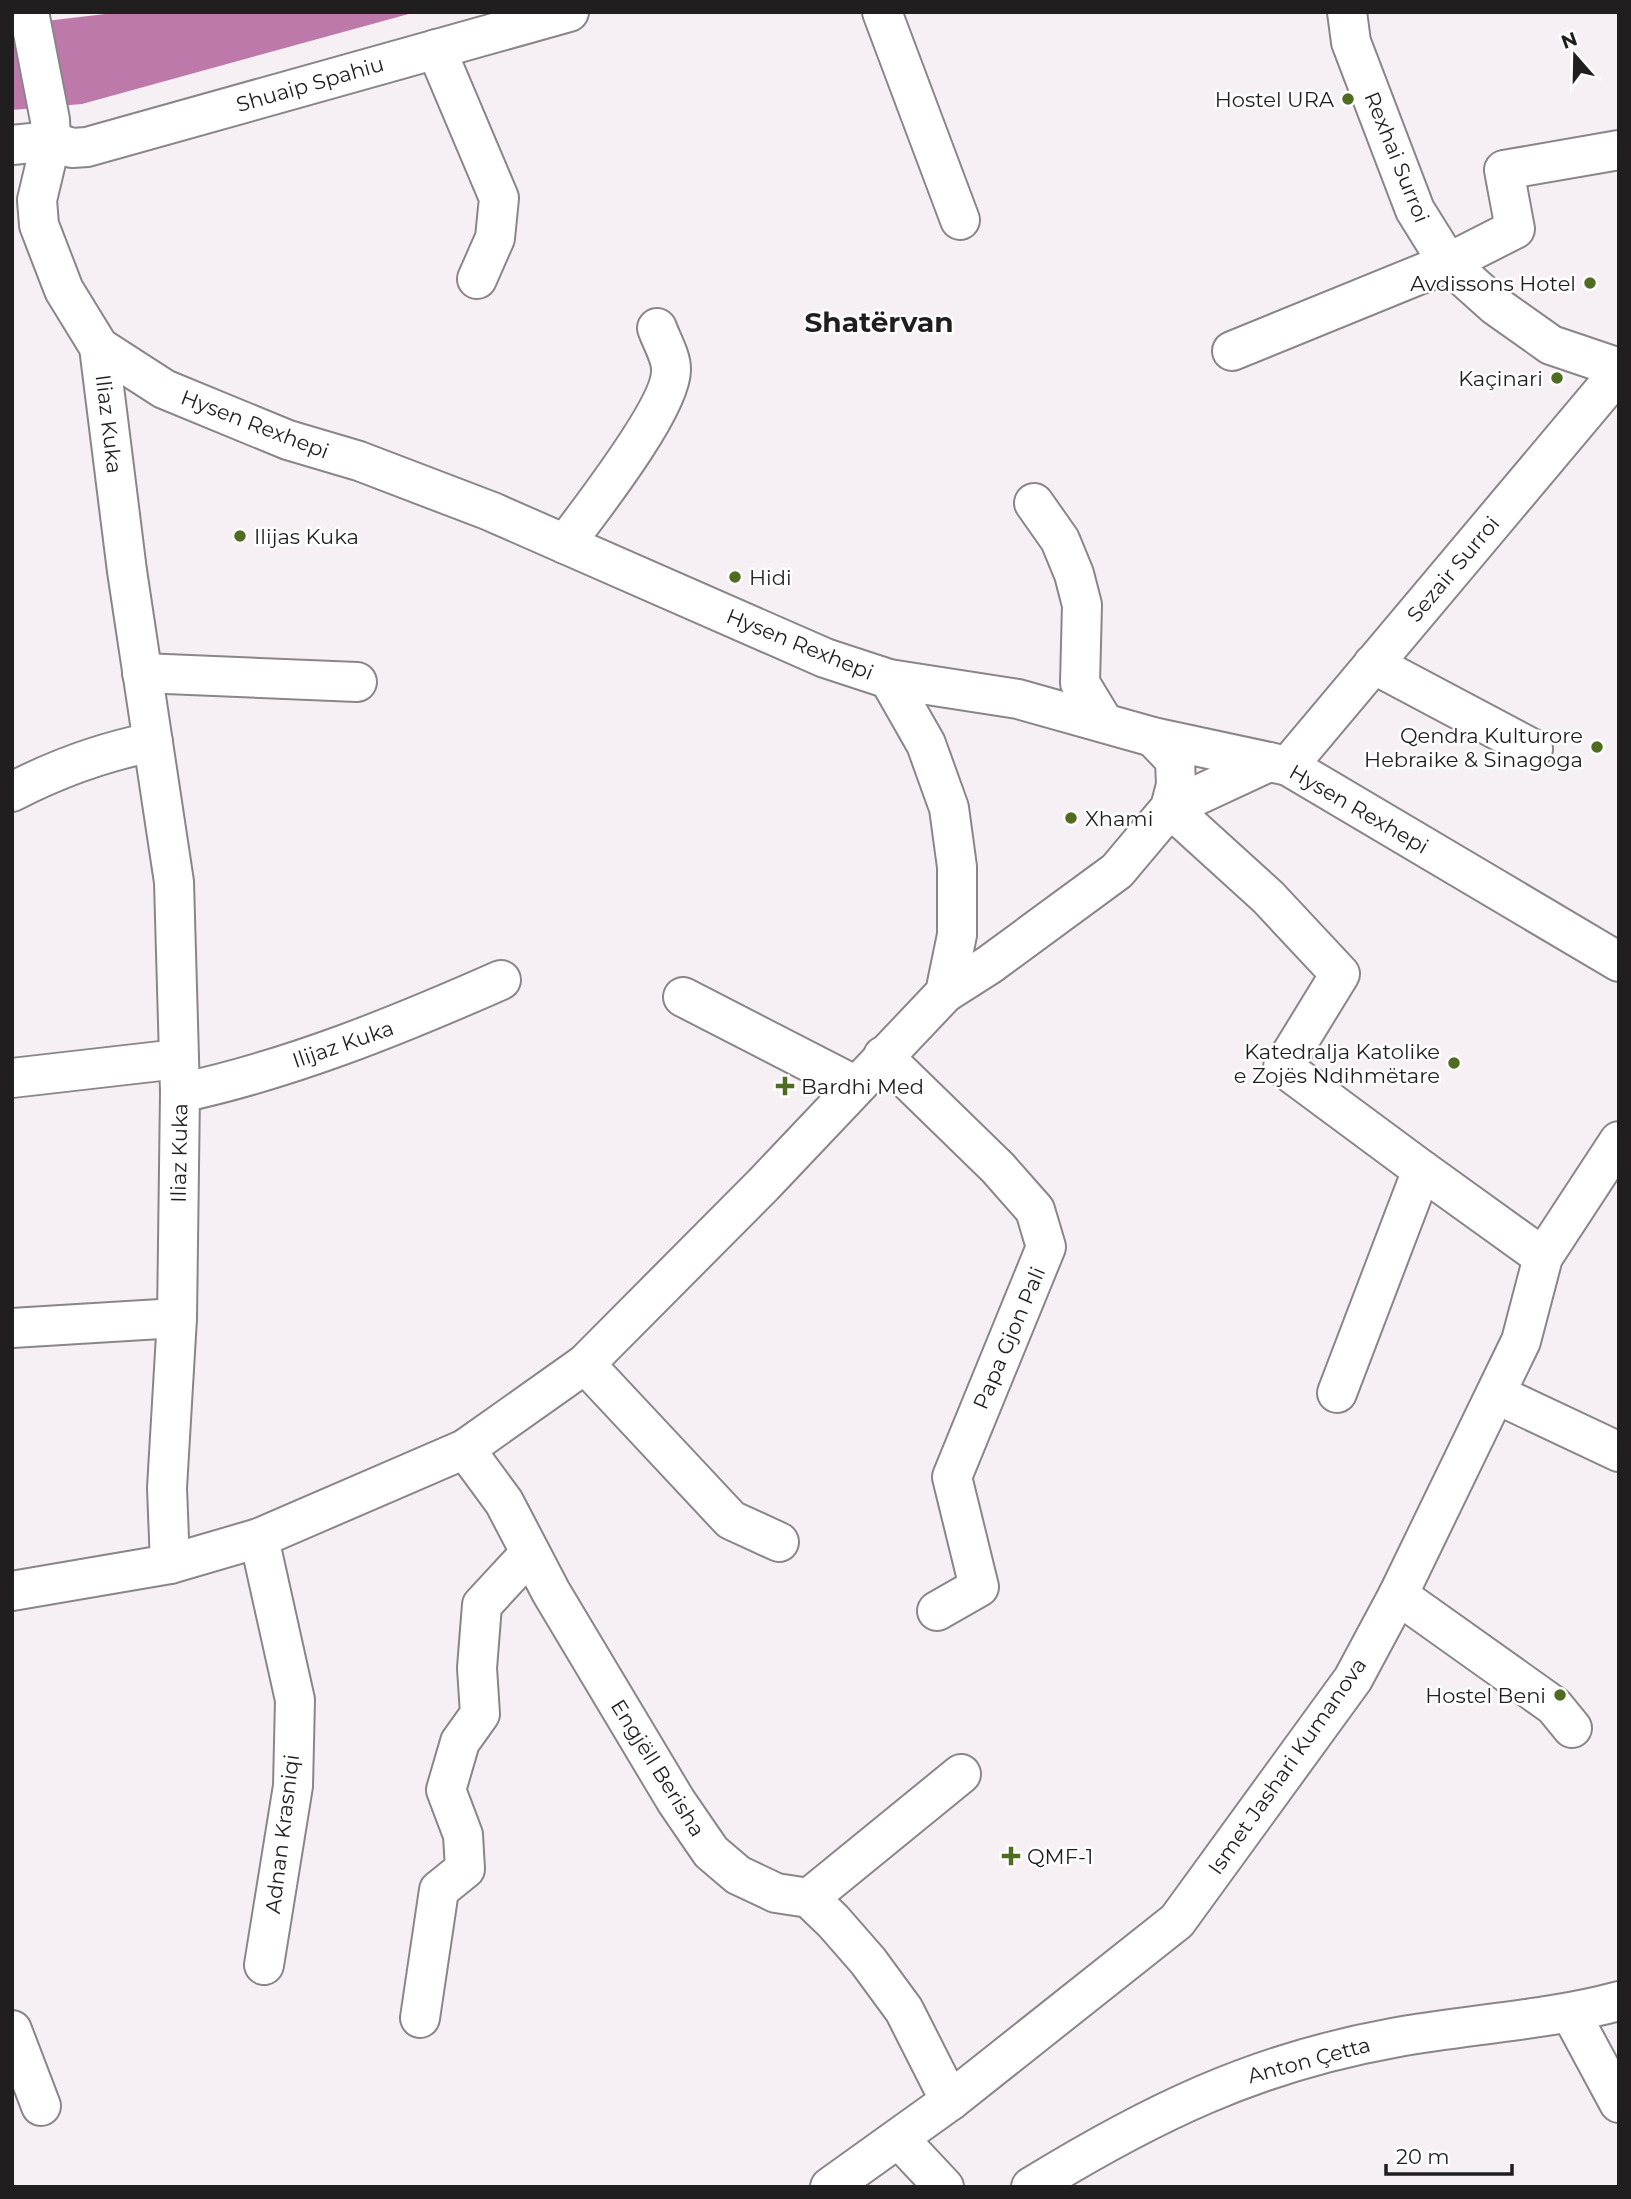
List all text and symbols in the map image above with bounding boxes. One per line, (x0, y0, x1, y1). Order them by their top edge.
north arrow (1540, 21, 1610, 91)
text: N (1558, 27, 1581, 54)
street label: Shuaip Spahiu (233, 51, 387, 117)
place label: Hostel URA (1215, 87, 1335, 112)
street label: Rexhai Surroi (1359, 88, 1435, 226)
marker: Hostel URA (1340, 91, 1356, 107)
place label: Avdissons Hotel (1410, 271, 1576, 296)
marker: Avdissons Hotel (1582, 275, 1598, 291)
district label: Shatërvan (804, 305, 954, 339)
place label: Kaçinari (1458, 366, 1543, 391)
marker: Kaçinari (1549, 370, 1565, 386)
street label: Iliaz Kuka (91, 373, 127, 475)
street label: Hysen Rexhepi (177, 384, 333, 464)
street label: Sezair Surroi (1401, 511, 1505, 627)
place label: Ilijas Kuka (254, 524, 359, 549)
marker: Ilijas Kuka (232, 528, 248, 544)
place label: Hidi (749, 565, 792, 590)
marker: Hidi (727, 569, 743, 585)
street label: Hysen Rexhepi (723, 603, 877, 685)
place label: Qendra Kulturore Hebraike & Sinagoga (1364, 723, 1583, 772)
marker: Qendra Kulturore Hebraike & Sinagoga (1589, 739, 1605, 755)
street label: Hysen Rexhepi (1285, 759, 1433, 859)
place label: Xhami (1085, 806, 1153, 831)
marker: Xhami (1063, 810, 1079, 826)
street label: Ilijaz Kuka (289, 1015, 397, 1073)
place label: Katedralja Katolike e Zojës Ndihmëtare (1234, 1039, 1440, 1088)
marker: Katedralja Katolike e Zojës Ndihmëtare (1446, 1055, 1462, 1071)
place label: Bardhi Med (801, 1074, 924, 1099)
marker: Bardhi Med (775, 1076, 795, 1096)
street label: Iliaz Kuka (166, 1103, 192, 1203)
street label: Papa Gjon Pali (968, 1263, 1050, 1413)
street label: Ismet Jashari Kumanova (1203, 1653, 1371, 1879)
place label: Hostel Beni (1425, 1683, 1546, 1708)
marker: Hostel Beni (1552, 1687, 1568, 1703)
street label: Engjëll Berisha (606, 1695, 710, 1841)
street label: Adnan Krasniqi (260, 1753, 304, 1915)
place label: QMF-1 (1027, 1844, 1093, 1869)
marker: QMF-1 (1001, 1846, 1021, 1866)
street label: Anton Çetta (1245, 2032, 1373, 2088)
scale bar (1386, 2132, 1512, 2176)
text: 20 m (1396, 2144, 1450, 2169)

